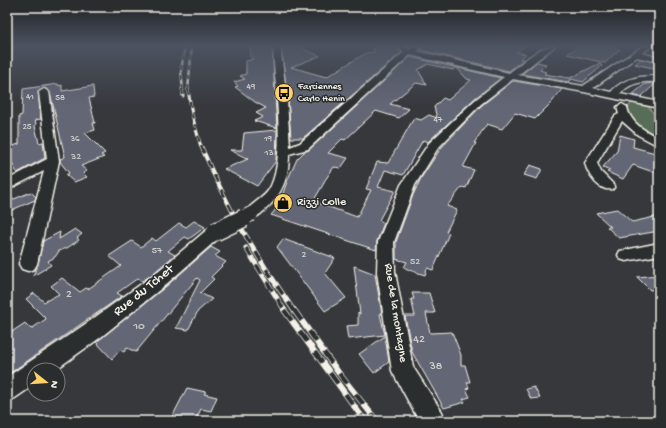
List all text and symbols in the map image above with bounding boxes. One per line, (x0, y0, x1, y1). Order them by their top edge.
place label: Farciennes Carlo Henin (297, 81, 345, 105)
house number: 49 (247, 82, 256, 93)
bus stop icon: Farciennes Carlo Henin (273, 82, 295, 104)
house number: 41 (26, 92, 34, 103)
house number: 58 (55, 93, 65, 104)
house number: 47 (434, 115, 443, 126)
house number: 25 (22, 122, 32, 133)
house number: 36 (69, 134, 80, 145)
house number: 19 (263, 134, 273, 145)
house number: 13 (263, 147, 274, 159)
house number: 32 (70, 151, 81, 163)
shop icon: Rizzi Colle (272, 192, 294, 214)
place label: Rizzi Colle (297, 196, 347, 210)
house number: 57 (152, 245, 163, 257)
house number: 2 (302, 249, 307, 261)
house number: 52 (410, 256, 420, 268)
street label: Rue du Tchet (110, 261, 179, 321)
street label: Rue de la montagne (380, 263, 410, 364)
house number: 2 (66, 288, 72, 302)
house number: 10 (132, 320, 145, 334)
house number: 42 (413, 333, 425, 347)
house number: 38 (429, 360, 443, 374)
north arrow (26, 362, 66, 402)
text: N (47, 379, 60, 390)

